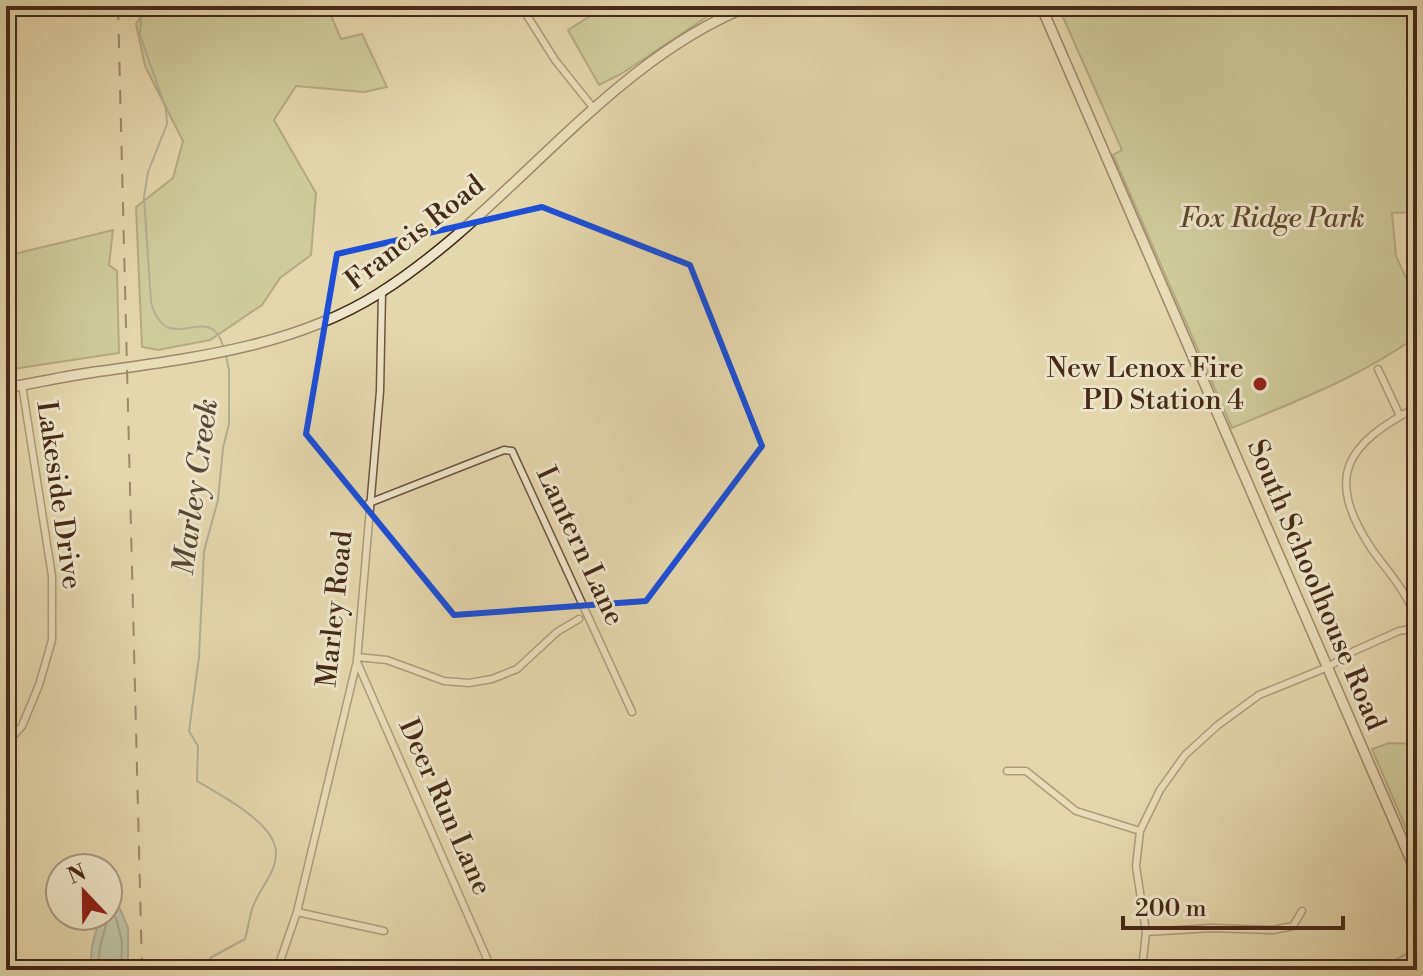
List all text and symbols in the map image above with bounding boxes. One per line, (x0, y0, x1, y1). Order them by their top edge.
street label: Francis Road (338, 168, 492, 298)
park label: Fox Ridge Park (1179, 201, 1365, 236)
place label: New Lenox Fire PD Station 4 (1047, 351, 1244, 418)
marker: New Lenox Fire PD Station 4 (1251, 375, 1269, 393)
water label: Marley Creek (165, 396, 227, 578)
street label: Lakeside Drive (28, 399, 90, 591)
street label: South Schoolhouse Road (1239, 434, 1393, 736)
street label: Lantern Lane (528, 461, 632, 631)
street label: Marley Road (309, 529, 361, 689)
street label: Deer Run Lane (391, 713, 499, 901)
north arrow (44, 852, 124, 932)
text: N (64, 859, 91, 891)
scale bar (1123, 880, 1343, 930)
text: 200 m (1135, 894, 1206, 924)

